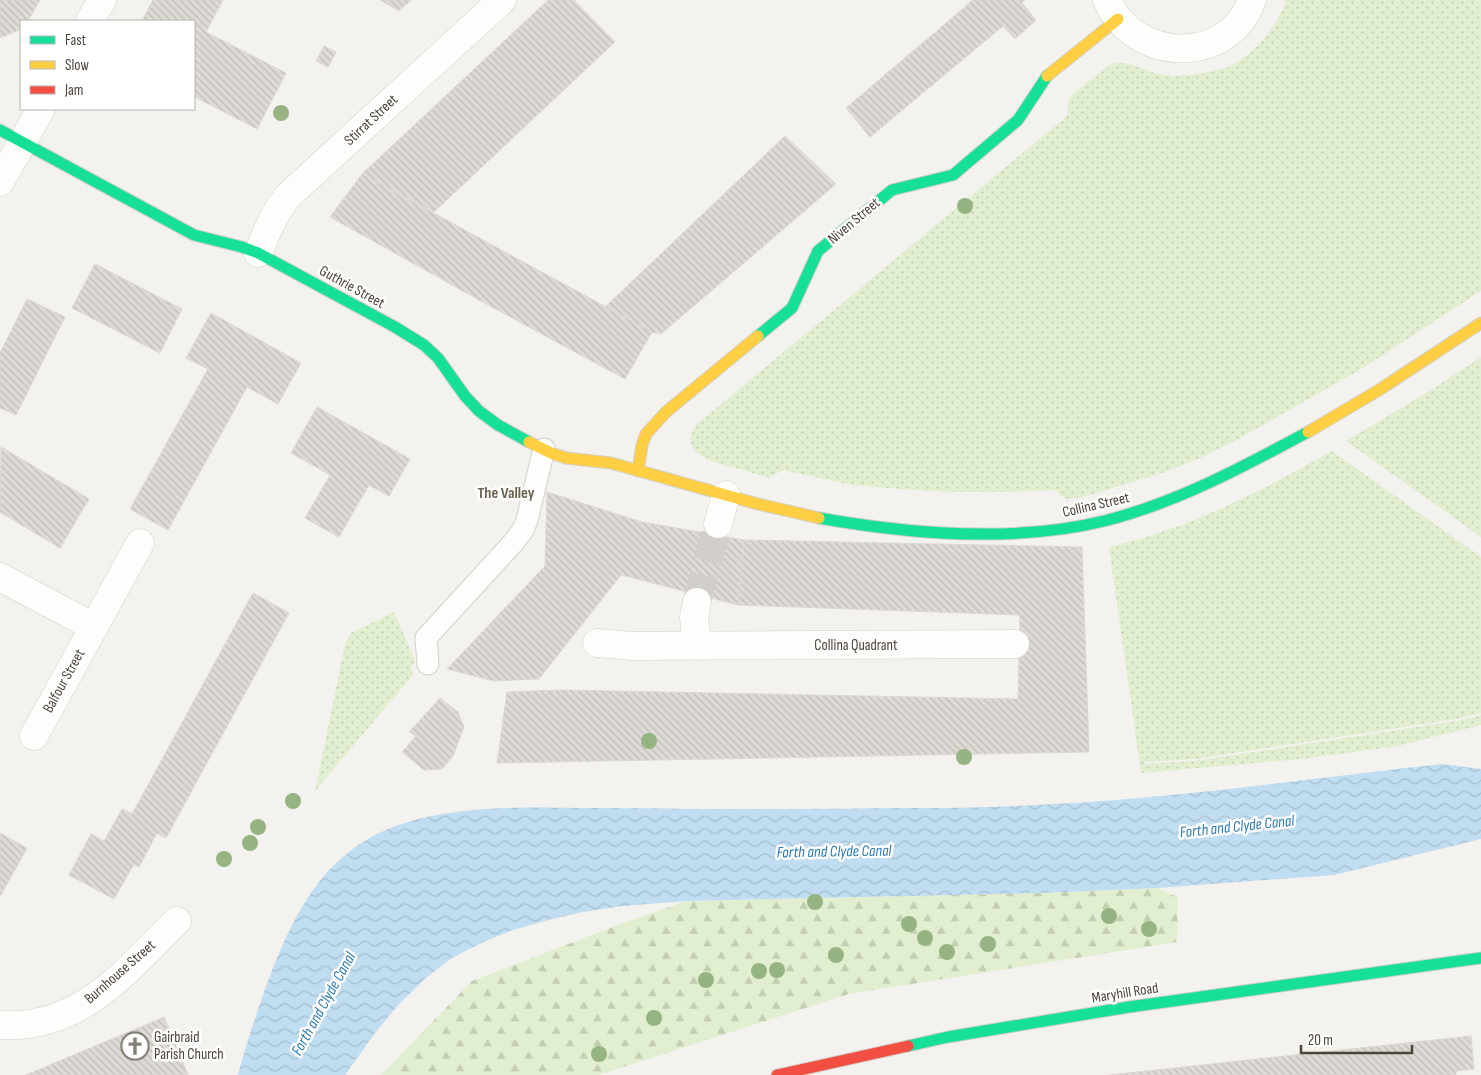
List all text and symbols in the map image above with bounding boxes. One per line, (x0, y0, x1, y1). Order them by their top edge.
legend (20, 20, 195, 110)
text: Fast (65, 31, 87, 50)
text: Slow (65, 56, 89, 75)
text: Jam (64, 81, 83, 100)
street label: Stirrat Street (340, 90, 402, 150)
street label: Niven Street (824, 193, 884, 248)
street label: Guthrie Street (316, 261, 388, 313)
district label: The Valley (478, 484, 535, 503)
street label: Collina Street (1061, 488, 1132, 522)
street label: Collina Quadrant (814, 636, 898, 655)
street label: Balfour Street (39, 645, 90, 716)
water label: Forth and Clyde Canal (1179, 811, 1296, 842)
water label: Forth and Clyde Canal (776, 841, 893, 863)
street label: Burnhouse Street (81, 936, 160, 1008)
water label: Forth and Clyde Canal (288, 948, 361, 1059)
street label: Maryhill Road (1090, 978, 1160, 1008)
scale bar (1301, 1022, 1412, 1054)
place label: Gairbraid Parish Church (154, 1028, 224, 1064)
church icon: Gairbraid Parish Church (120, 1031, 150, 1061)
text: 20 m (1308, 1031, 1333, 1050)

